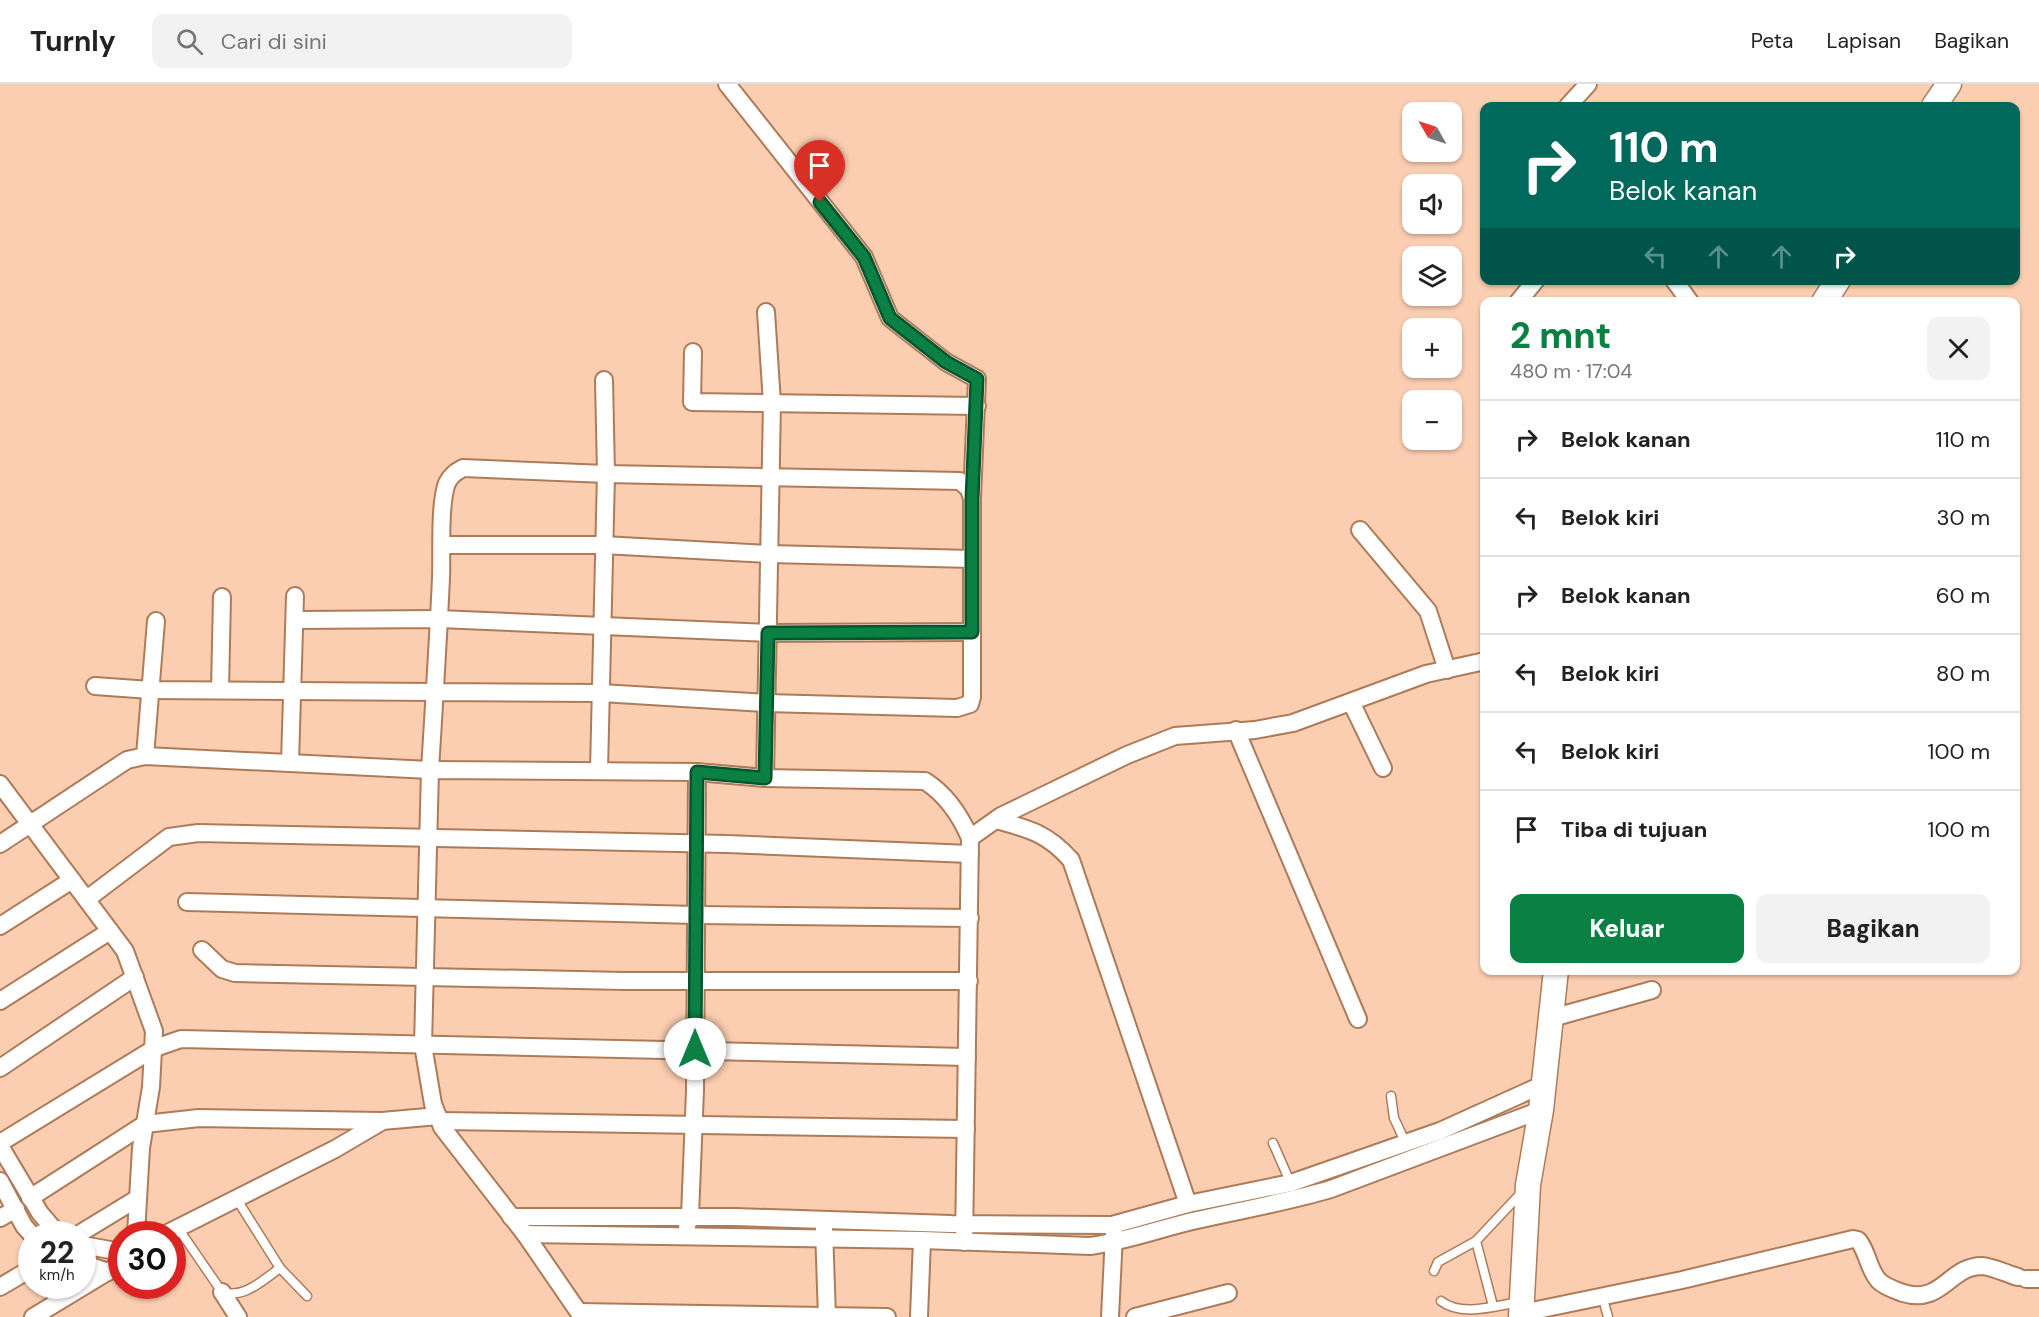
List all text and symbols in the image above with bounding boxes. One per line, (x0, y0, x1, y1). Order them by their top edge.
search box (152, 14, 572, 68)
text: Turnly (30, 23, 116, 60)
icon: search (173, 25, 206, 58)
text: Cari di sini (221, 27, 327, 56)
text: Peta (1751, 27, 1793, 55)
text: Lapisan (1826, 27, 1901, 55)
text: Bagikan (1934, 27, 2009, 55)
north arrow (1402, 102, 1462, 162)
map controls (1402, 102, 1462, 450)
text: 110 m (1609, 120, 1719, 175)
icon: right (1510, 126, 1588, 204)
pin (794, 140, 845, 202)
icon: arrive (803, 149, 836, 182)
text: Belok kanan (1609, 173, 1757, 208)
button: sound (1402, 174, 1462, 234)
icon: left (1639, 240, 1672, 273)
icon: ahead (1702, 240, 1735, 273)
icon: ahead (1765, 240, 1798, 273)
icon: right (1828, 240, 1861, 273)
button: layers (1402, 246, 1462, 306)
text: 2 mnt (1510, 312, 1611, 359)
button: close (1927, 317, 1990, 380)
button: + (1402, 318, 1462, 378)
text: 480 m · 17:04 (1510, 358, 1633, 384)
button: − (1402, 390, 1462, 450)
icon: right (1510, 423, 1543, 456)
text: Belok kanan (1561, 425, 1691, 454)
text: 110 m (1936, 425, 1990, 454)
icon: left (1510, 501, 1543, 534)
text: Belok kiri (1561, 503, 1659, 532)
text: 30 m (1936, 503, 1990, 532)
icon: right (1510, 579, 1543, 612)
text: Belok kanan (1561, 581, 1691, 610)
text: 60 m (1936, 581, 1990, 610)
icon: left (1510, 657, 1543, 690)
text: Belok kiri (1561, 659, 1659, 688)
text: 80 m (1936, 659, 1990, 688)
icon: left (1510, 735, 1543, 768)
text: Belok kiri (1561, 737, 1659, 766)
text: 100 m (1928, 737, 1990, 766)
icon: arrive (1510, 813, 1543, 846)
text: Tiba di tujuan (1561, 815, 1707, 844)
text: 100 m (1928, 815, 1990, 844)
button: Keluar (1510, 894, 1744, 963)
button: Bagikan (1756, 894, 1990, 963)
position arrow (663, 1017, 727, 1081)
speed limit sign: 30 (108, 1221, 186, 1299)
text: 22 (40, 1233, 74, 1272)
text: km/h (39, 1265, 75, 1285)

